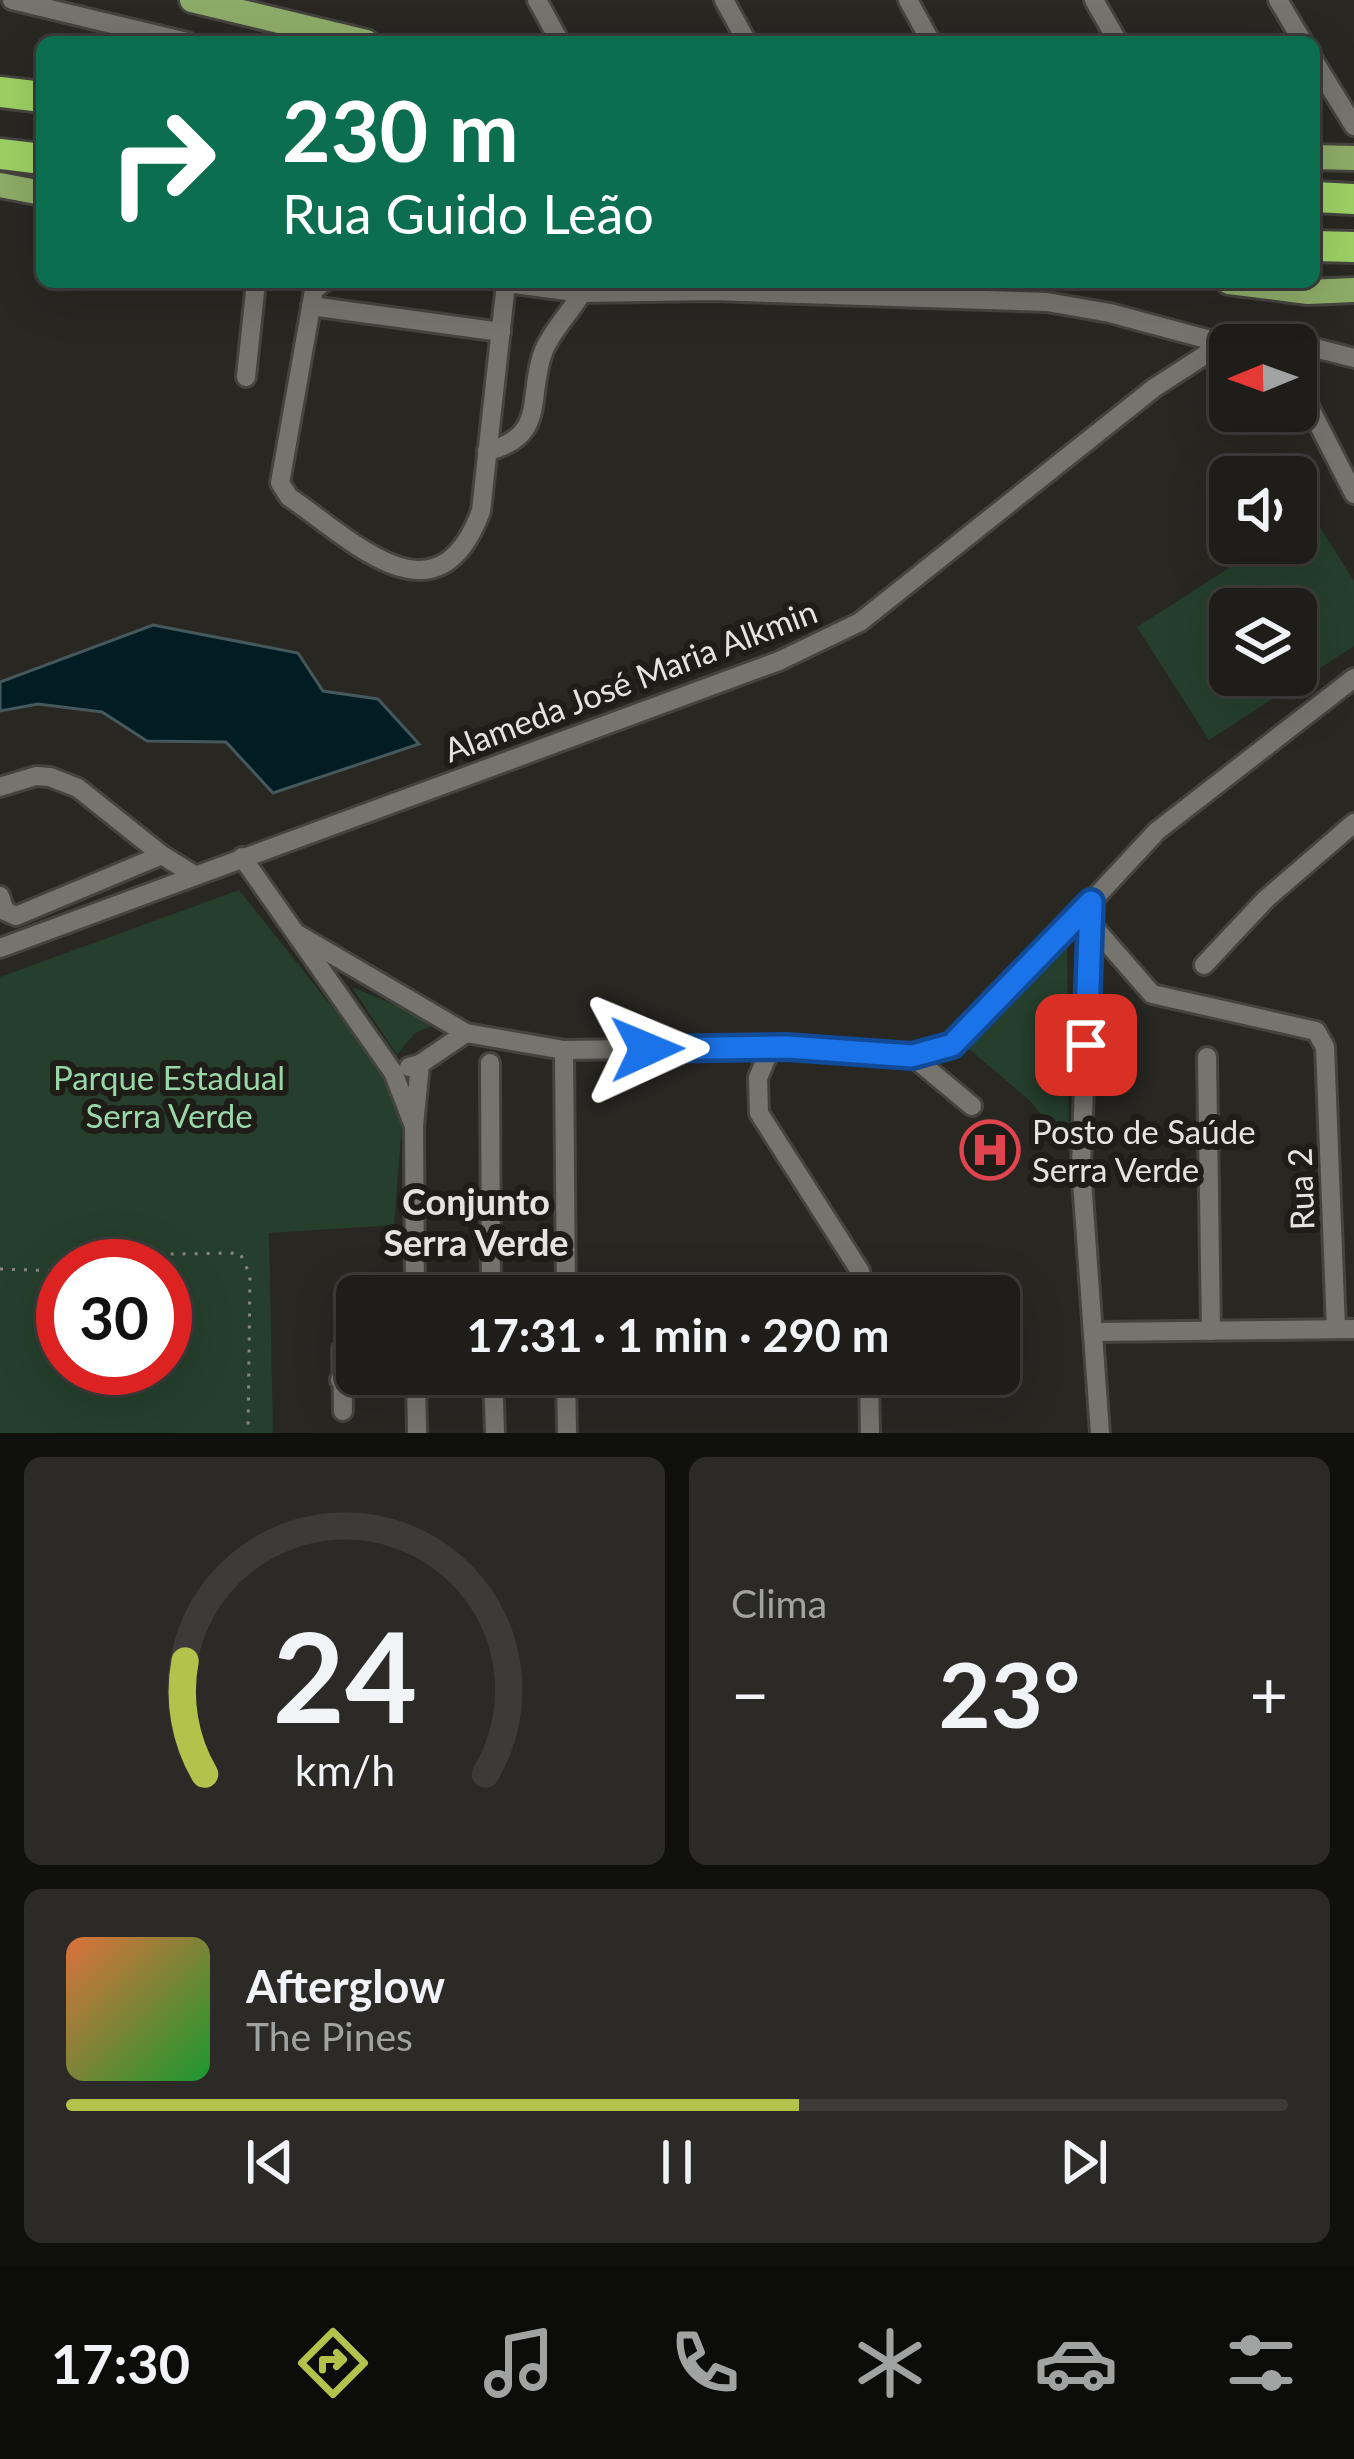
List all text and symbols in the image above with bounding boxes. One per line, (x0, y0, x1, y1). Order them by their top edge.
text: 230 m (282, 79, 519, 180)
icon: right (84, 84, 240, 240)
text: Rua Guido Leão (282, 181, 654, 246)
north arrow (1209, 324, 1317, 432)
map controls (1209, 324, 1317, 696)
button: sound (1209, 456, 1317, 564)
button: layers (1209, 588, 1317, 696)
street label: Alameda José Maria Alkmin (438, 590, 822, 770)
position arrow (584, 986, 710, 1112)
pin (1035, 994, 1137, 1096)
icon: arrive (1053, 1012, 1119, 1078)
park label: Parque Estadual Serra Verde (53, 1057, 285, 1135)
place label: Posto de Saúde Serra Verde (1032, 1111, 1256, 1189)
hospital icon: Posto de Saúde Serra Verde (959, 1119, 1021, 1181)
street label: Rua 2 (1279, 1147, 1321, 1231)
district label: Conjunto Serra Verde (383, 1179, 569, 1264)
speed limit sign: 30 (36, 1239, 192, 1395)
text: 17:31 · 1 min · 290 m (467, 1308, 889, 1362)
text: Clima (731, 1580, 827, 1626)
text: 24 (272, 1600, 417, 1750)
text: 23° (939, 1639, 1080, 1747)
text: − (731, 1654, 769, 1733)
text: + (1250, 1654, 1288, 1733)
text: km/h (294, 1744, 395, 1795)
text: Afterglow (246, 1959, 445, 2013)
text: The Pines (246, 2013, 413, 2059)
icon: previous (237, 2129, 303, 2195)
icon: pause (644, 2129, 710, 2195)
icon: next (1051, 2129, 1117, 2195)
icon: directions (291, 2321, 375, 2405)
icon: music (477, 2321, 561, 2405)
icon: phone (663, 2321, 747, 2405)
icon: climate (848, 2321, 932, 2405)
icon: car (1034, 2321, 1118, 2405)
icon: filters (1219, 2321, 1303, 2405)
text: 17:30 (51, 2331, 190, 2396)

